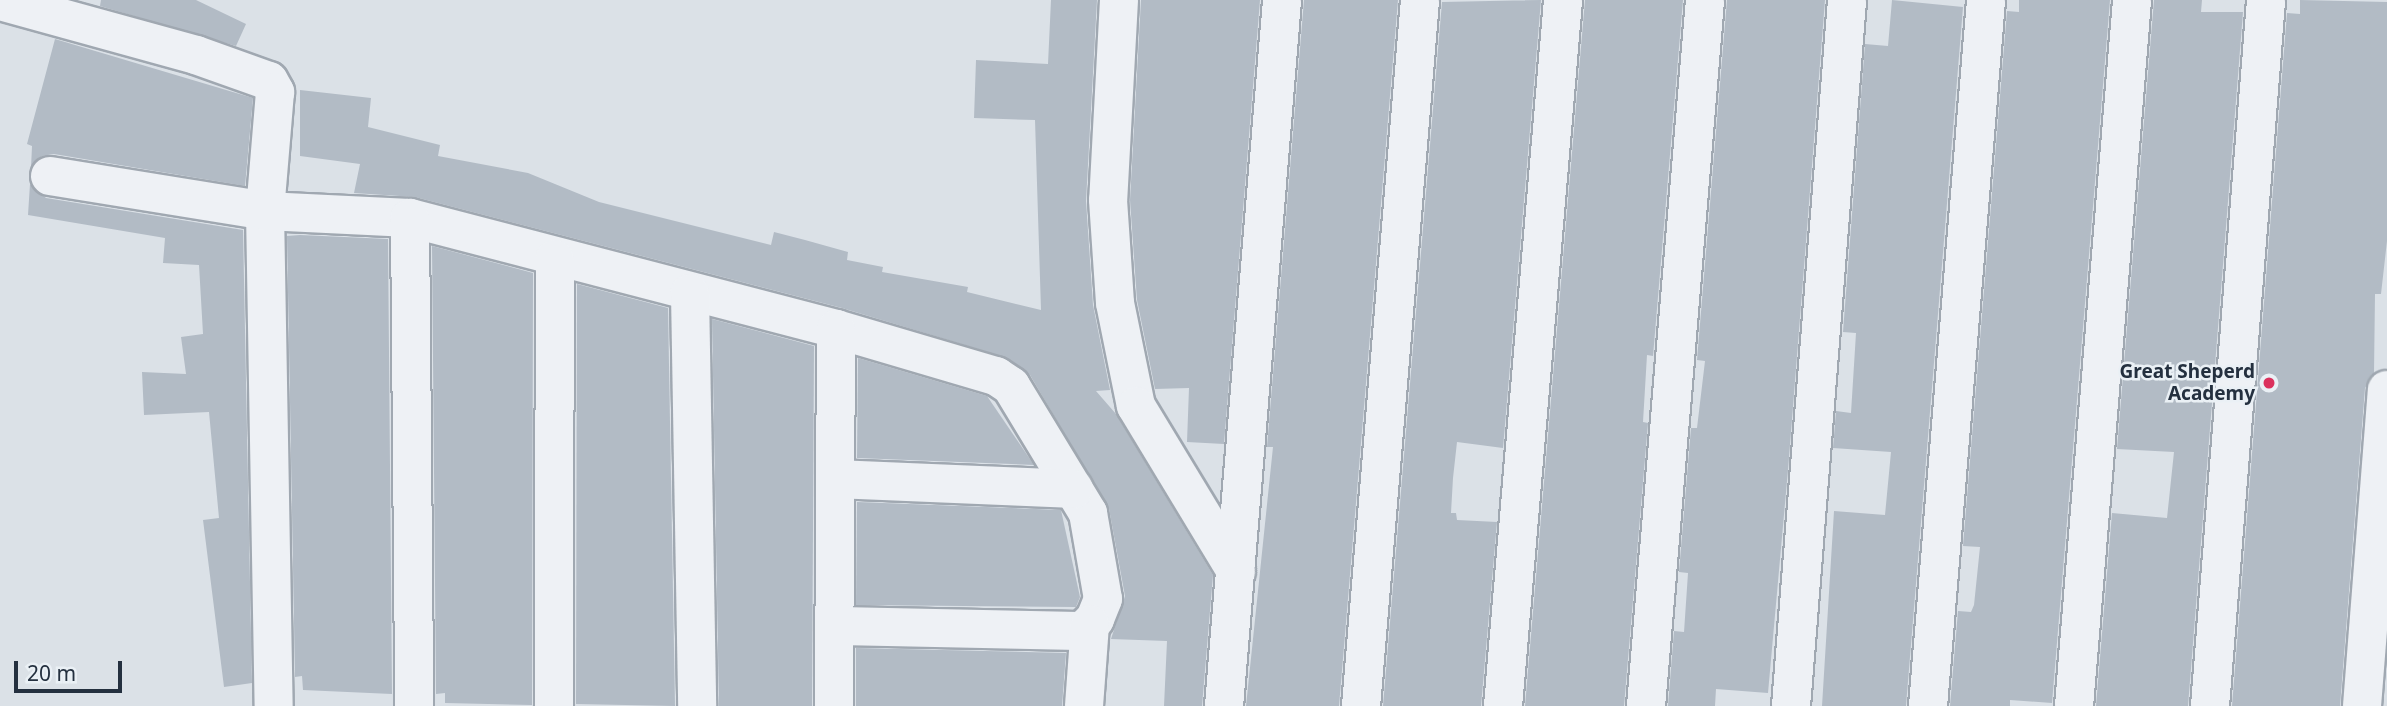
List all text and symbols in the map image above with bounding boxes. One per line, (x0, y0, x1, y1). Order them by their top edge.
place label: Great Sheperd Academy (2120, 361, 2255, 405)
marker: Great Sheperd Academy (2261, 375, 2277, 391)
scale bar (18, 646, 126, 690)
text: 20 m (27, 659, 76, 687)

